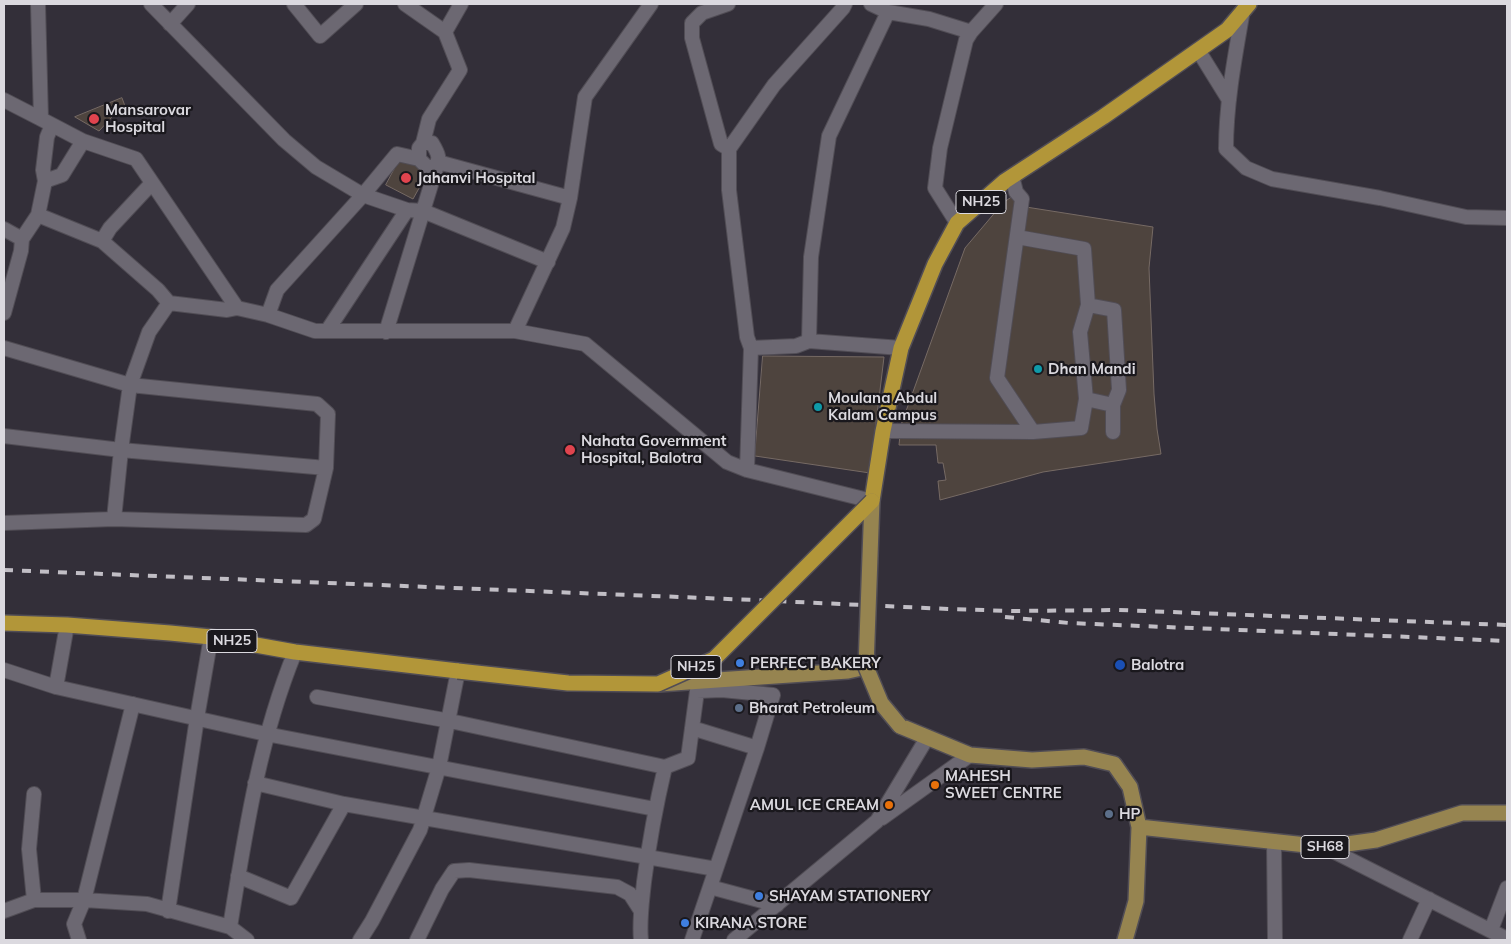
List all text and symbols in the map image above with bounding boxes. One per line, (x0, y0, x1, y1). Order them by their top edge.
place label: Mansarovar Hospital (105, 101, 191, 136)
marker: Mansarovar Hospital (87, 112, 101, 126)
place label: Jahanvi Hospital (417, 169, 535, 187)
marker: Jahanvi Hospital (399, 171, 413, 185)
road number: NH25 (956, 190, 1006, 213)
place label: Dhan Mandi (1048, 360, 1136, 378)
marker: Dhan Mandi (1032, 363, 1044, 375)
place label: Moulana Abdul Kalam Campus (828, 389, 937, 424)
marker: Moulana Abdul Kalam Campus (812, 401, 824, 413)
place label: Nahata Government Hospital, Balotra (581, 432, 726, 467)
marker: Nahata Government Hospital, Balotra (563, 443, 577, 457)
road number: NH25 (207, 630, 257, 652)
place label: PERFECT BAKERY (750, 654, 881, 672)
road number: NH25 (671, 656, 721, 679)
place label: Balotra (1131, 656, 1184, 674)
marker: PERFECT BAKERY (734, 657, 746, 669)
marker: Balotra (1113, 658, 1127, 672)
place label: Bharat Petroleum (749, 699, 875, 717)
marker: Bharat Petroleum (733, 702, 745, 714)
place label: MAHESH SWEET CENTRE (945, 767, 1062, 802)
marker: MAHESH SWEET CENTRE (929, 779, 941, 791)
place label: AMUL ICE CREAM (750, 796, 879, 814)
marker: AMUL ICE CREAM (883, 799, 895, 811)
place label: HP (1119, 805, 1141, 823)
marker: HP (1103, 808, 1115, 820)
road number: SH68 (1301, 836, 1349, 859)
place label: SHAYAM STATIONERY (769, 887, 931, 905)
marker: SHAYAM STATIONERY (753, 890, 765, 902)
place label: KIRANA STORE (695, 914, 807, 932)
marker: KIRANA STORE (679, 917, 691, 929)

